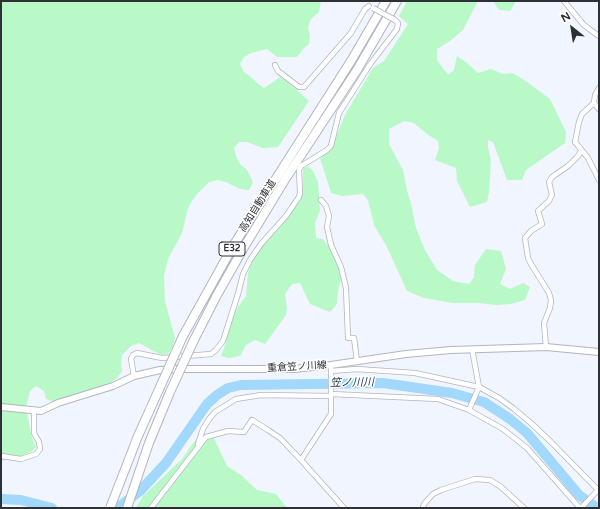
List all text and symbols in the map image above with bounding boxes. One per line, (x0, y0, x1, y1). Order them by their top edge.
north arrow (552, 8, 592, 48)
text: N (559, 9, 573, 25)
street label: 高知自動車道 (237, 177, 279, 235)
road number: E32 (219, 242, 245, 256)
street label: 重倉笠ノ川線 (267, 359, 327, 375)
water label: 笠ノ川川 (330, 376, 374, 390)

